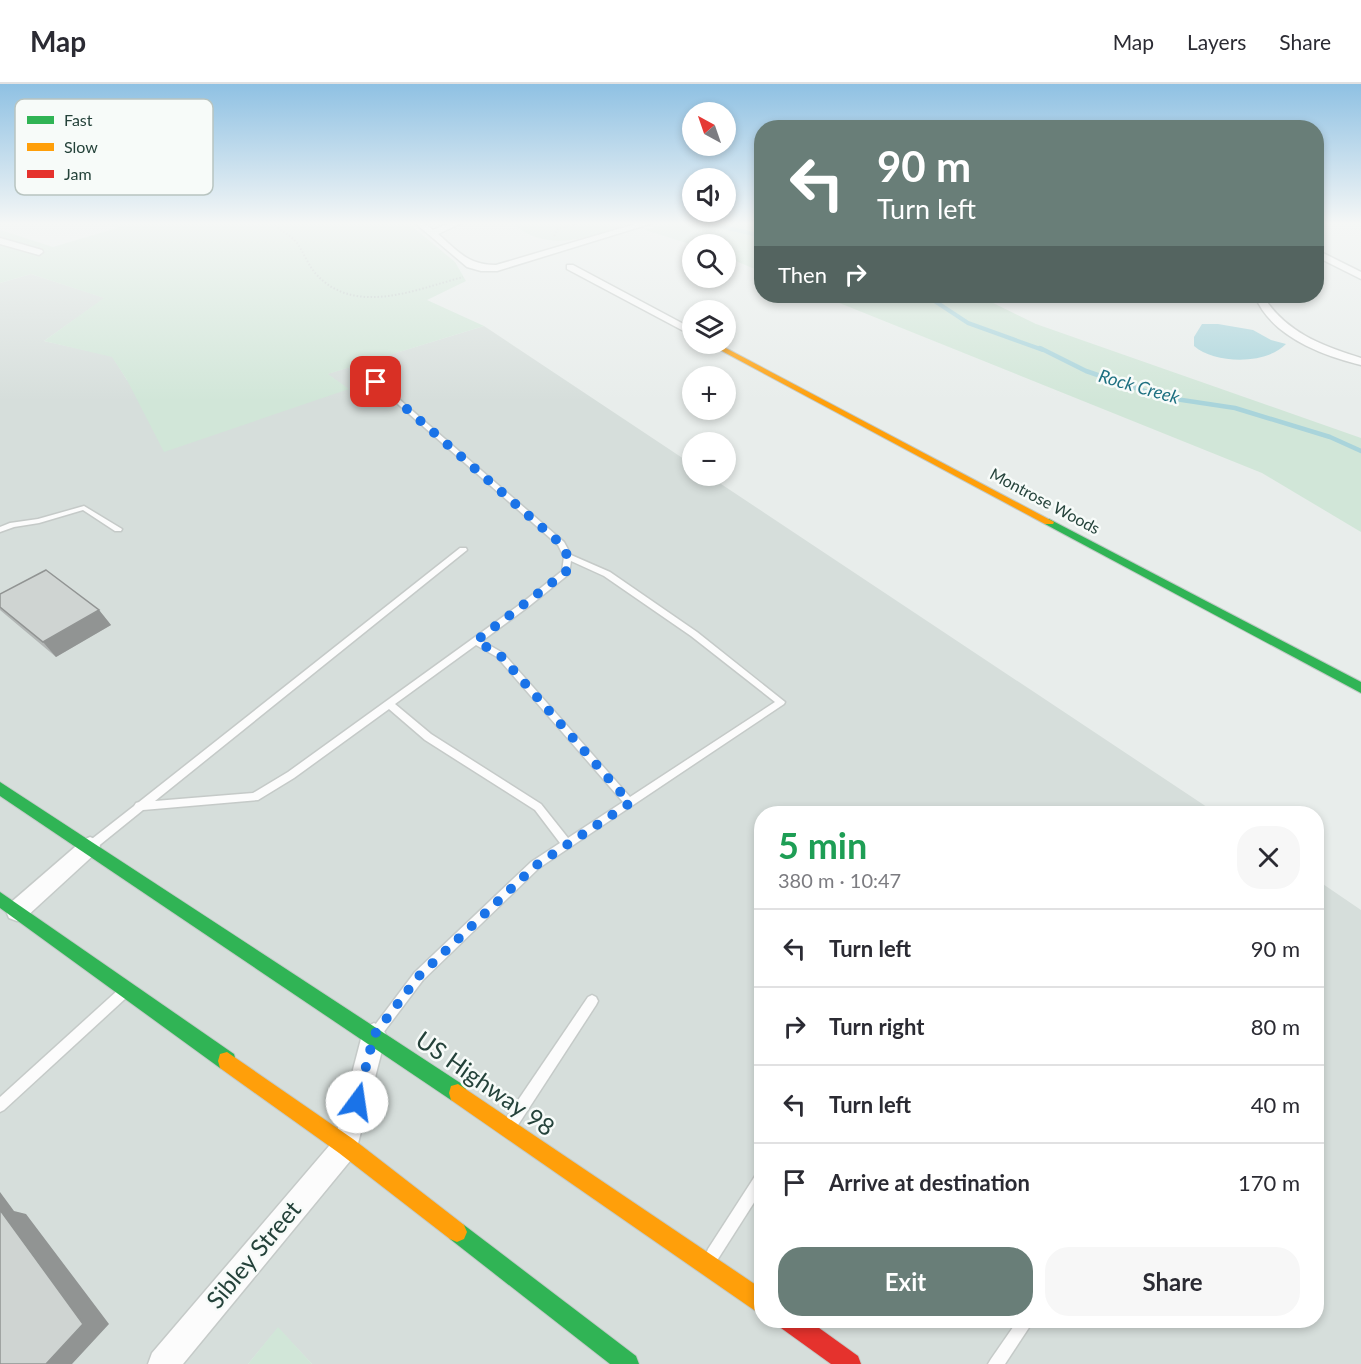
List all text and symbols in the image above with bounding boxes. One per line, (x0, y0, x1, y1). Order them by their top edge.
text: Map (30, 24, 86, 58)
text: Map (1113, 29, 1154, 54)
text: Layers (1187, 29, 1246, 54)
text: Share (1279, 29, 1331, 54)
legend (15, 99, 213, 195)
north arrow (682, 102, 736, 156)
map controls (682, 102, 736, 486)
text: Fast (64, 110, 93, 129)
text: Slow (64, 137, 98, 156)
text: 90 m (877, 141, 971, 191)
icon: left (778, 144, 856, 222)
text: Jam (64, 164, 92, 183)
button: sound (682, 168, 736, 222)
text: Turn left (877, 192, 976, 225)
button: search (682, 234, 736, 288)
icon: right (839, 258, 872, 291)
text: Then (778, 261, 827, 288)
button: layers (682, 300, 736, 354)
pin (350, 356, 401, 407)
water label: Rock Creek (1096, 364, 1183, 408)
icon: arrive (359, 365, 392, 398)
button: + (682, 366, 736, 420)
button: − (682, 432, 736, 486)
street label: Montrose Woods (987, 464, 1104, 538)
text: 5 min (778, 823, 867, 867)
button: close (1237, 826, 1300, 889)
text: 380 m · 10:47 (778, 868, 901, 892)
icon: left (778, 932, 811, 965)
text: Turn left (829, 935, 911, 962)
text: 90 m (1251, 935, 1300, 962)
icon: right (778, 1010, 811, 1043)
text: Turn right (829, 1013, 924, 1040)
text: 80 m (1251, 1013, 1300, 1040)
street label: US Highway 98 (411, 1024, 561, 1141)
position arrow (325, 1070, 389, 1134)
icon: left (778, 1088, 811, 1121)
text: Turn left (829, 1091, 911, 1118)
text: 40 m (1251, 1091, 1300, 1118)
icon: arrive (778, 1166, 811, 1199)
text: Arrive at destination (829, 1169, 1030, 1196)
text: 170 m (1238, 1169, 1300, 1196)
street label: Sibley Street (200, 1194, 306, 1314)
button: Exit (778, 1247, 1033, 1316)
button: Share (1045, 1247, 1300, 1316)

